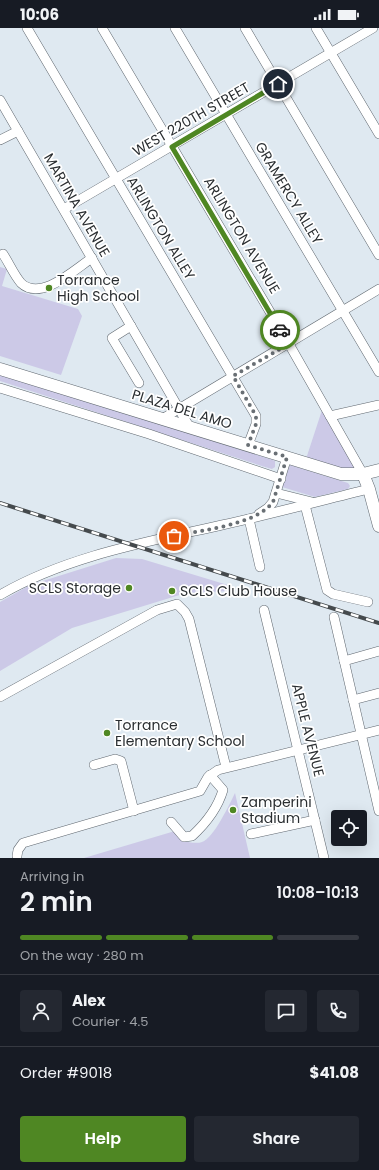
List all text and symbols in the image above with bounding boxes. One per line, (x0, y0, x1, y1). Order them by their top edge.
text: 10:06 (20, 4, 59, 25)
pin (261, 67, 295, 101)
icon: home (267, 73, 289, 95)
street label: WEST 220TH STREET (129, 77, 254, 161)
street label: GRAMERCY ALLEY (251, 138, 327, 248)
street label: MARTINA AVENUE (39, 150, 115, 260)
street label: ARLINGTON ALLEY (122, 173, 200, 283)
street label: ARLINGTON AVENUE (199, 173, 285, 297)
place label: Torrance High School (57, 270, 139, 306)
marker: Torrance High School (44, 283, 54, 293)
courier (260, 310, 300, 350)
icon: car (269, 319, 291, 341)
street label: PLAZA DEL AMO (129, 384, 235, 434)
pin (157, 519, 191, 553)
icon: bag (163, 525, 185, 547)
place label: SCLS Storage (29, 578, 121, 598)
place label: SCLS Club House (180, 581, 297, 601)
marker: SCLS Storage (124, 583, 134, 593)
marker: SCLS Club House (167, 586, 177, 596)
street label: APPLE AVENUE (287, 681, 329, 779)
place label: Torrance Elementary School (115, 715, 245, 751)
marker: Torrance Elementary School (102, 728, 112, 738)
place label: Zamperini Stadium (241, 792, 312, 828)
marker: Zamperini Stadium (228, 805, 238, 815)
map controls (331, 810, 367, 846)
button: locate (331, 810, 367, 846)
text: Arriving in (20, 867, 84, 886)
text: 10:08–10:13 (277, 882, 359, 903)
text: 2 min (20, 884, 93, 920)
text: On the way · 280 m (20, 946, 144, 965)
button: person (20, 990, 62, 1032)
text: Alex (72, 990, 106, 1011)
button: chat (265, 990, 307, 1032)
button: phone (317, 990, 359, 1032)
text: Courier · 4.5 (72, 1012, 148, 1031)
text: Order #9018 (20, 1062, 112, 1083)
text: $41.08 (310, 1062, 359, 1083)
button: Help (20, 1116, 186, 1162)
button: Share (194, 1116, 359, 1162)

